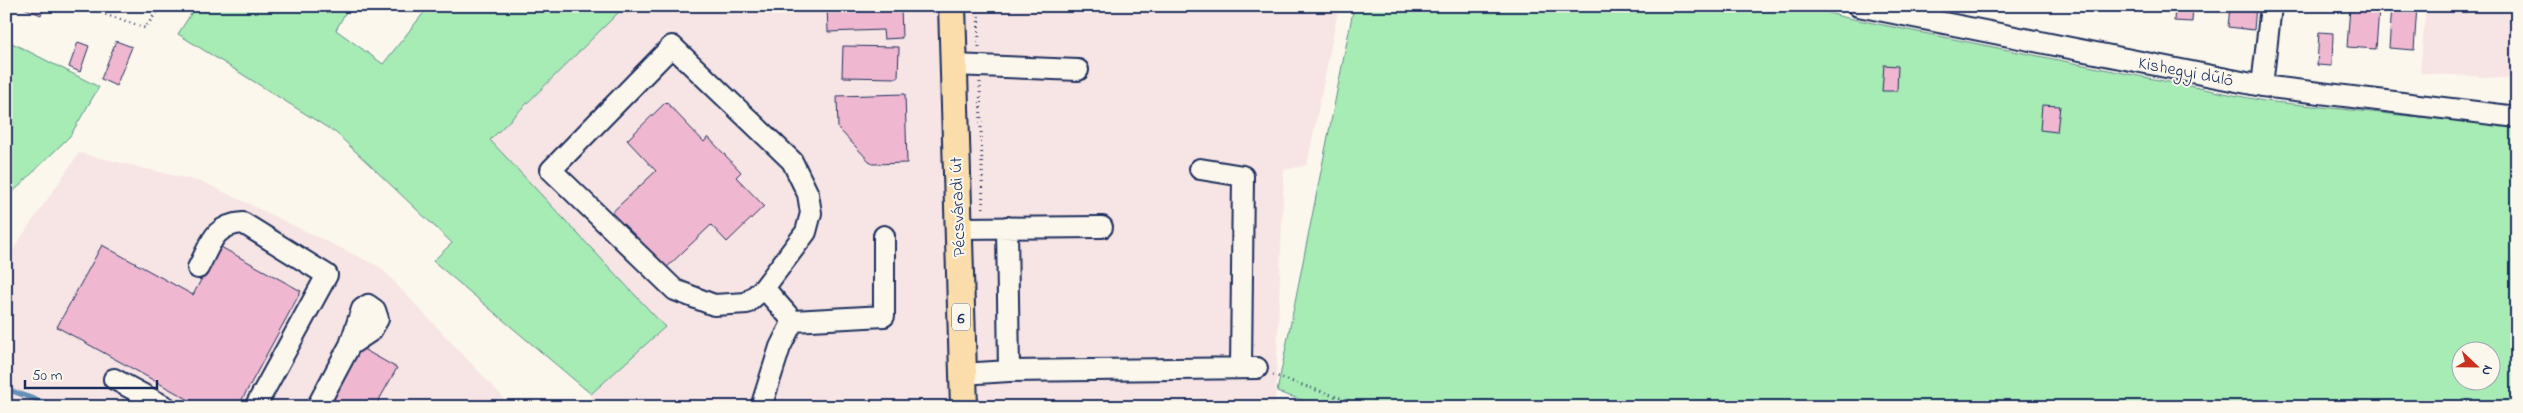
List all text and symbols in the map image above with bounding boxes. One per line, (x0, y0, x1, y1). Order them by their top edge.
street label: Kishegyi dűlő (2136, 51, 2235, 96)
street label: Pécsváradi út (944, 156, 974, 257)
road number: 6 (952, 304, 970, 330)
north arrow (2450, 340, 2500, 390)
scale bar (25, 358, 158, 390)
text: N (2475, 362, 2498, 379)
text: 50 m (32, 365, 63, 387)

